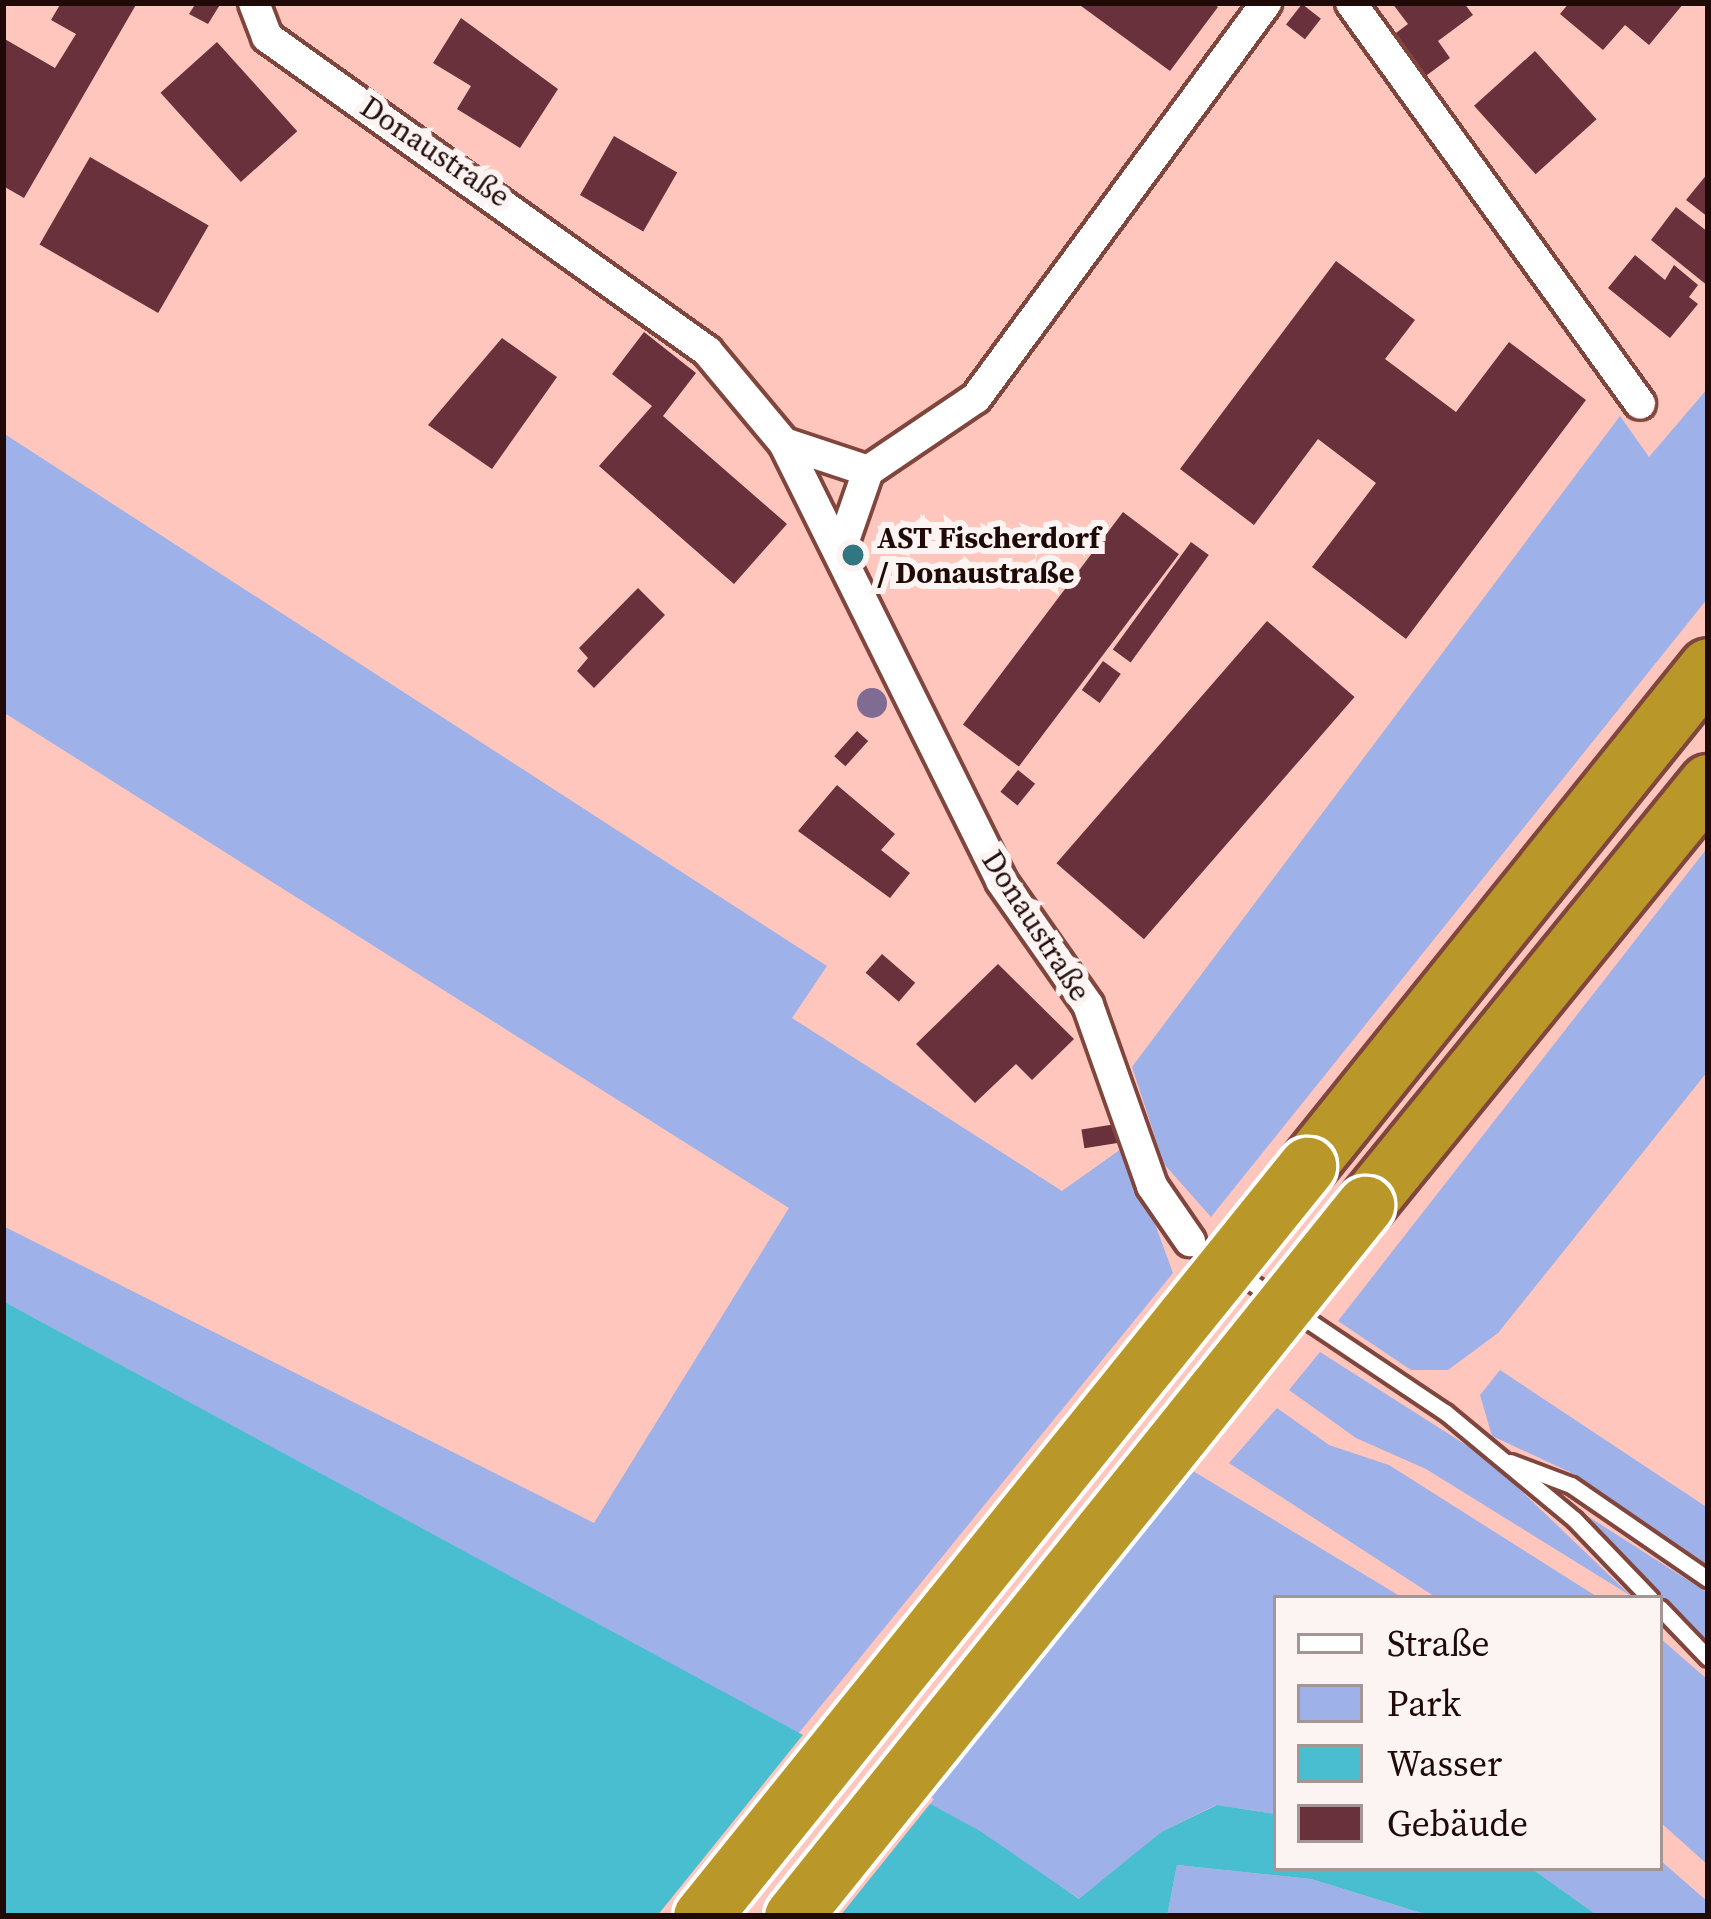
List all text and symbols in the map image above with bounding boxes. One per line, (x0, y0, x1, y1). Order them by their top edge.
street label: Donaustraße (354, 89, 516, 215)
place label: AST Fischerdorf / Donaustraße (877, 520, 1100, 590)
marker: AST Fischerdorf / Donaustraße (840, 542, 866, 568)
street label: Donaustraße (974, 844, 1098, 1008)
legend (1273, 1595, 1663, 1871)
text: Straße (1387, 1619, 1490, 1668)
text: Park (1387, 1679, 1461, 1728)
text: Wasser (1387, 1739, 1502, 1788)
text: Gebäude (1387, 1799, 1528, 1848)

